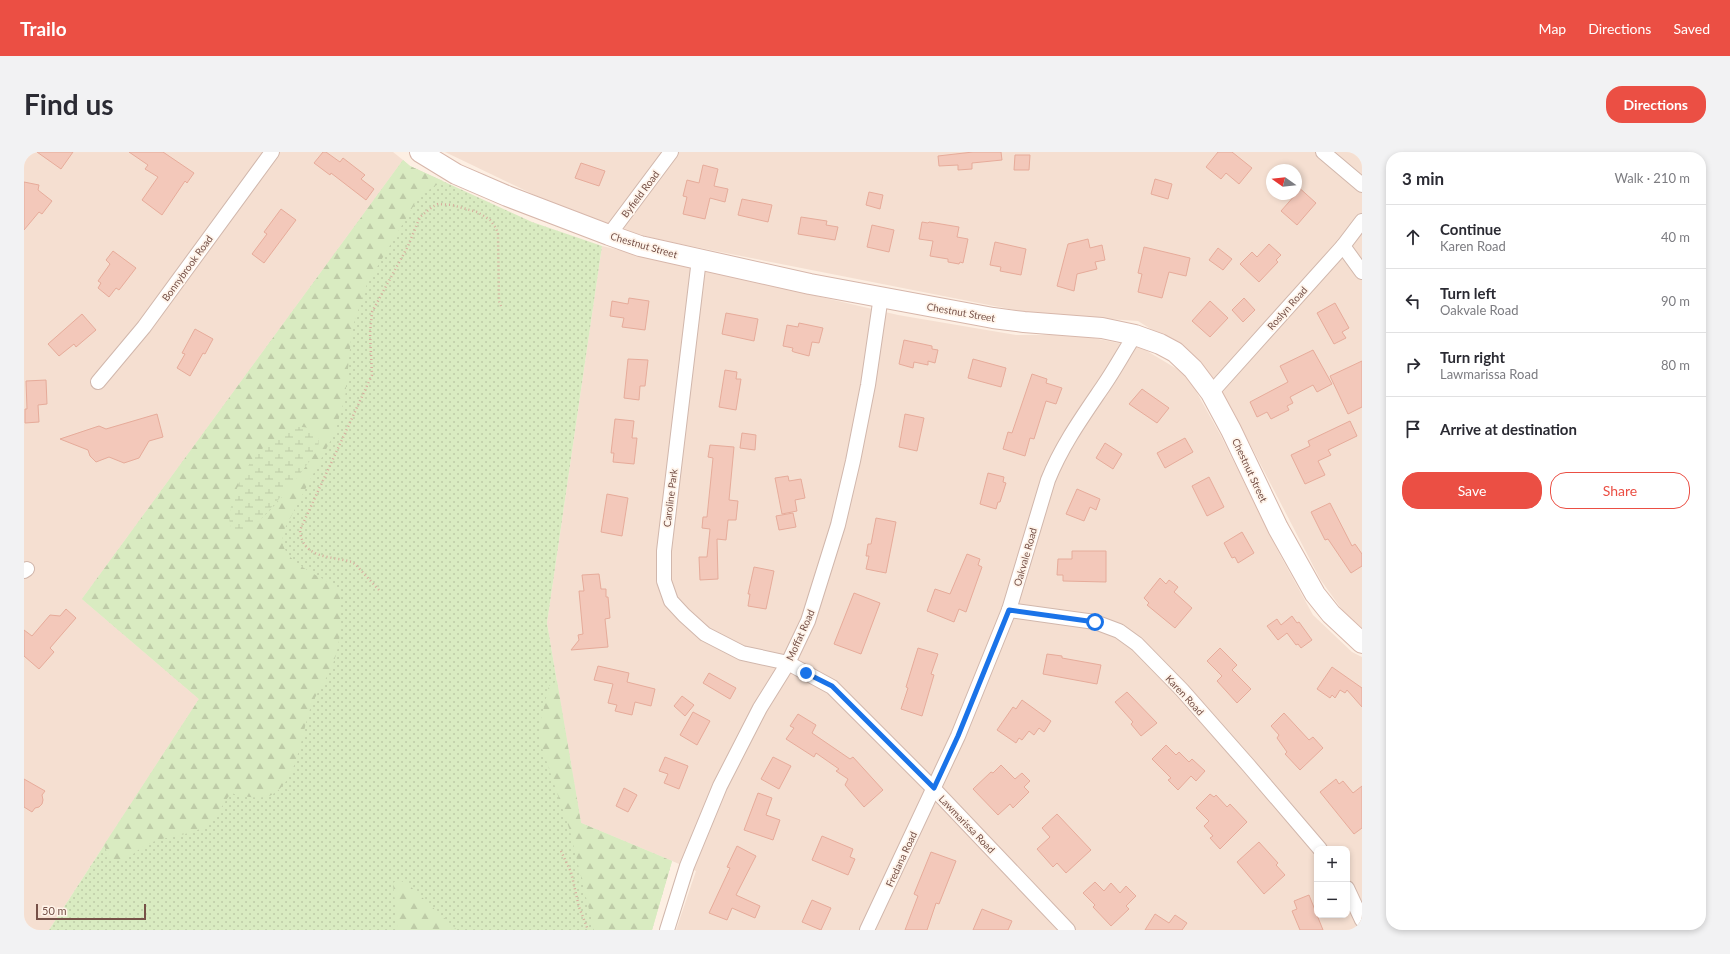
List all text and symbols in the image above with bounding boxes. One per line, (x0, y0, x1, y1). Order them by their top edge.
text: Trailo (20, 17, 67, 40)
text: Map (1539, 20, 1566, 37)
text: Directions (1588, 20, 1651, 37)
text: Saved (1673, 20, 1710, 37)
button: Directions (1606, 86, 1706, 123)
text: Find us (24, 87, 114, 121)
north arrow (1266, 164, 1302, 200)
street label: Byfield Road (619, 168, 661, 220)
text: 3 min (1402, 168, 1444, 189)
text: Walk · 210 m (1614, 170, 1690, 186)
text: Continue (1440, 220, 1501, 238)
icon: ahead (1402, 226, 1424, 248)
text: 40 m (1661, 229, 1690, 245)
street label: Chestnut Street (609, 230, 679, 260)
street label: Bonnybrook Road (159, 233, 215, 303)
text: Karen Road (1440, 238, 1506, 254)
street label: Roslyn Road (1265, 284, 1309, 332)
text: Turn left (1440, 284, 1496, 302)
icon: left (1402, 290, 1424, 312)
text: 90 m (1661, 293, 1690, 309)
street label: Chestnut Street (926, 300, 996, 324)
text: Oakvale Road (1440, 302, 1518, 318)
text: Turn right (1440, 348, 1505, 366)
icon: right (1402, 354, 1424, 376)
text: 80 m (1661, 357, 1690, 373)
text: Lawmarissa Road (1440, 366, 1538, 382)
icon: arrive (1402, 418, 1424, 440)
text: Arrive at destination (1440, 420, 1577, 438)
street label: Chestnut Street (1230, 436, 1270, 504)
street label: Caroline Park (660, 467, 680, 528)
button: Save (1402, 472, 1542, 509)
button: Share (1550, 472, 1690, 509)
street label: Oakvale Road (1011, 526, 1039, 588)
street label: Moffat Road (783, 608, 817, 662)
route start (1086, 613, 1104, 631)
route end (797, 664, 815, 682)
street label: Karen Road (1163, 672, 1207, 718)
street label: Lawmarissa Road (936, 793, 998, 855)
street label: Fredana Road (883, 829, 919, 889)
map controls (1314, 846, 1350, 918)
button: + (1314, 846, 1350, 882)
button: − (1314, 882, 1350, 918)
scale bar (36, 902, 146, 921)
text: 50 m (42, 904, 67, 917)

